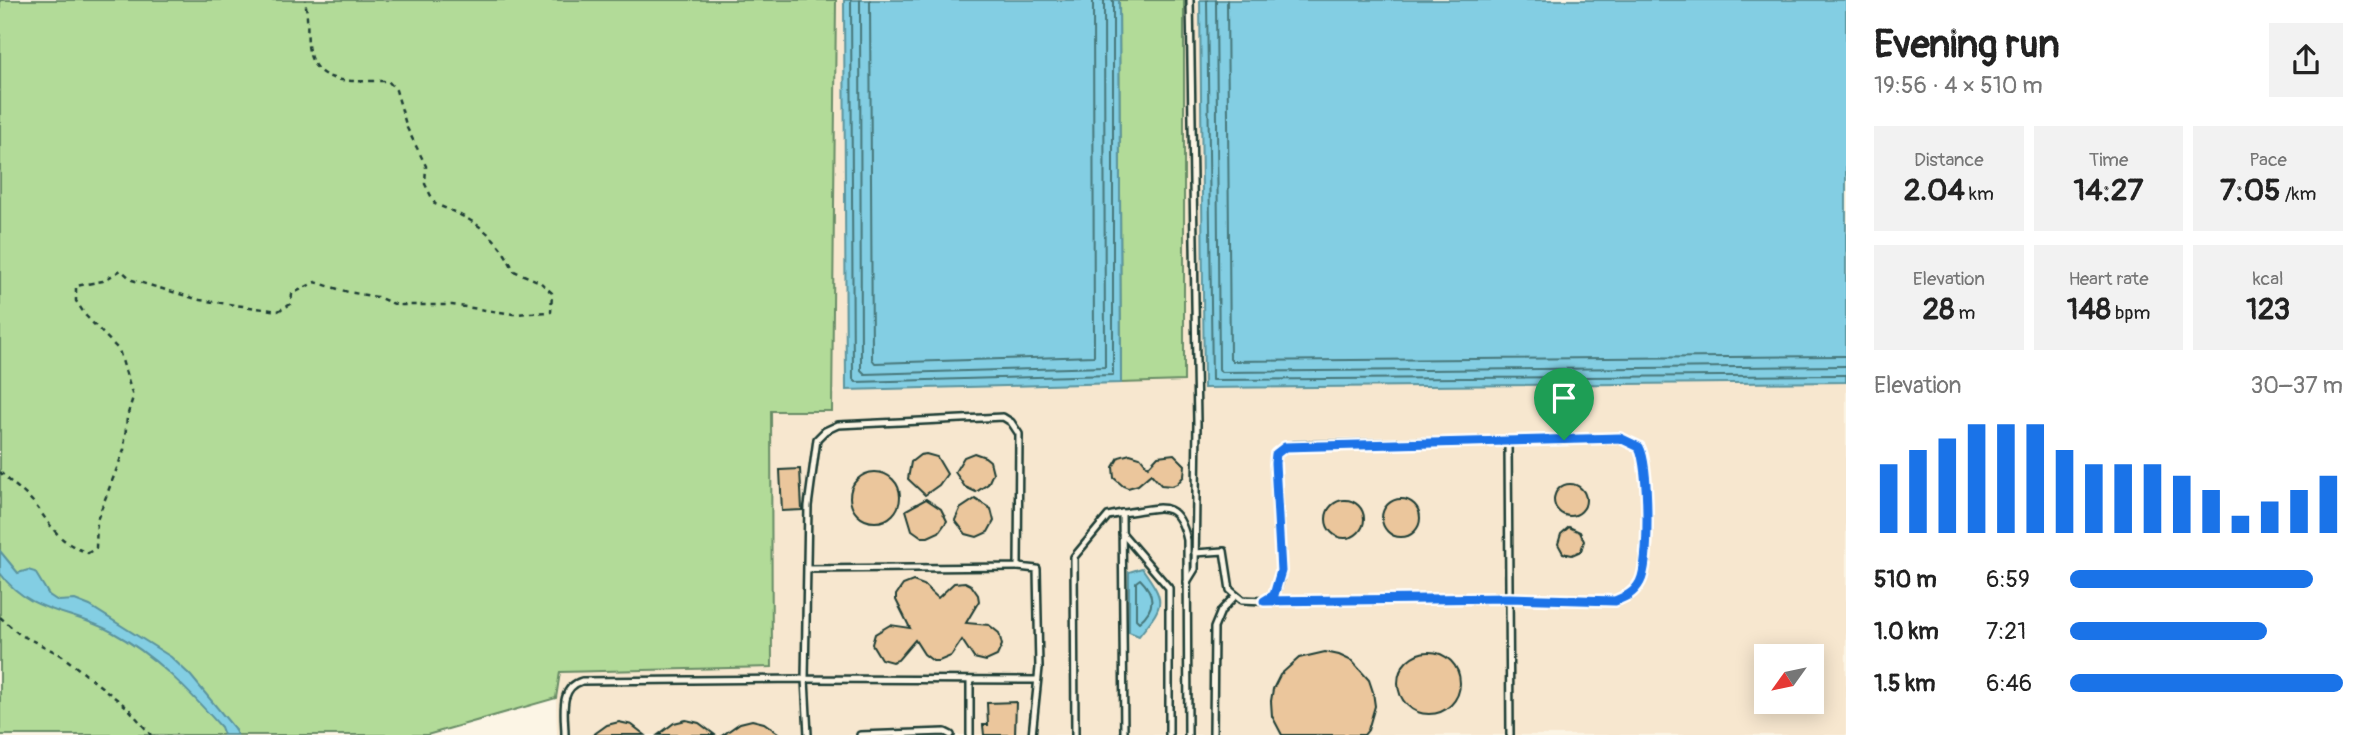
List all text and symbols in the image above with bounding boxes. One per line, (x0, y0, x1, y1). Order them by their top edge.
text: Evening run (1874, 21, 2060, 69)
button: share (2269, 23, 2343, 97)
text: 19:56 · 4 × 510 m (1874, 71, 2043, 100)
text: Distance (1914, 148, 1984, 172)
text: Time (2089, 148, 2128, 172)
text: Pace (2249, 148, 2287, 172)
text: 2.04 (1904, 172, 1965, 209)
text: 14:27 (2074, 172, 2143, 209)
text: 7:05 (2220, 172, 2281, 209)
text: km (1965, 182, 1994, 206)
text: /km (2281, 182, 2316, 206)
text: Elevation (1913, 267, 1985, 291)
text: Heart rate (2068, 267, 2149, 291)
text: kcal (2253, 267, 2284, 291)
text: 28 (1922, 291, 1954, 328)
text: 148 (2067, 291, 2111, 328)
text: 123 (2246, 291, 2290, 328)
text: m (1954, 301, 1975, 325)
text: bpm (2111, 301, 2150, 325)
pin (1534, 368, 1594, 440)
text: Elevation (1874, 371, 1962, 400)
text: 30–37 m (2250, 371, 2343, 400)
icon: arrive (1545, 379, 1583, 417)
text: 510 m (1874, 565, 1937, 594)
text: 6:59 (1986, 565, 2030, 594)
text: 1.0 km (1874, 617, 1939, 646)
text: 7:21 (1986, 617, 2026, 646)
north arrow (1754, 644, 1824, 714)
map controls (1754, 644, 1824, 714)
text: 1.5 km (1874, 669, 1936, 698)
text: 6:46 (1986, 669, 2032, 698)

